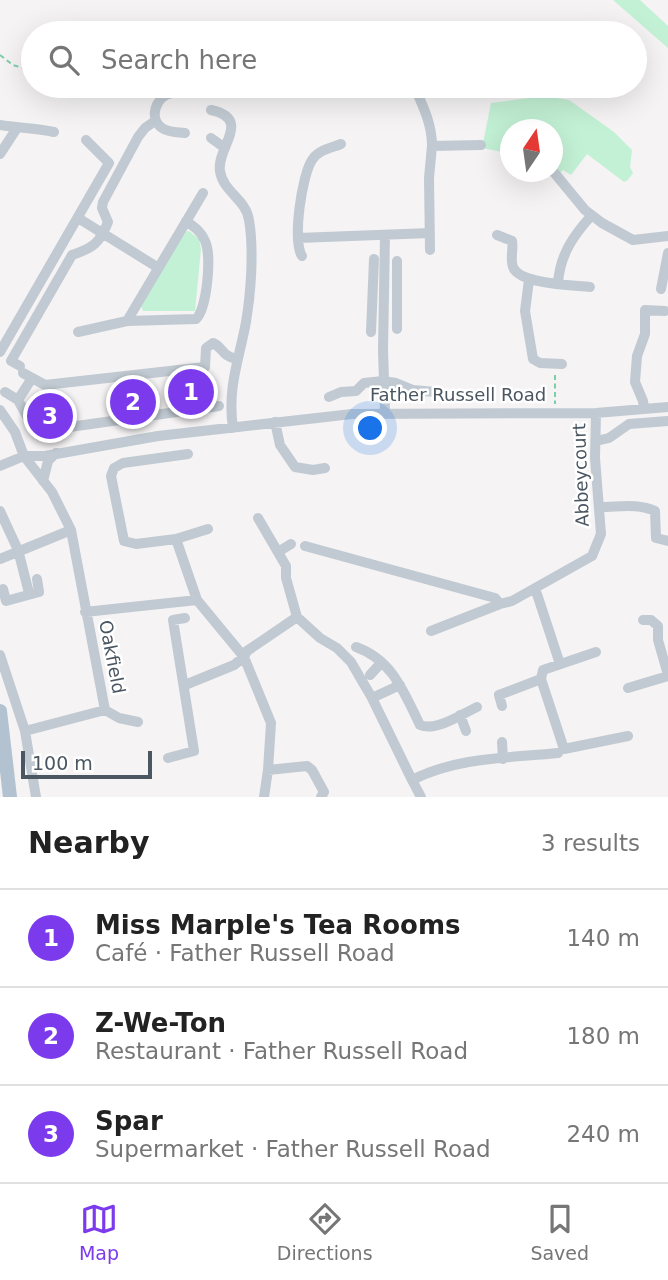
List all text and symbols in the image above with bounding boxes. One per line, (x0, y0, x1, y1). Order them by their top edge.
search box (21, 21, 647, 98)
icon: search (45, 41, 83, 79)
text: Search here (101, 45, 257, 75)
north arrow (500, 119, 563, 182)
pin: 1 (168, 366, 214, 418)
pin: 2 (110, 376, 156, 428)
street label: Father Russell Road (370, 384, 546, 405)
pin: 3 (27, 390, 73, 442)
your location (353, 411, 387, 445)
street label: Abbeycourt (568, 423, 593, 527)
street label: Oakfield (95, 618, 130, 695)
scale bar (21, 748, 152, 780)
text: 100 m (32, 752, 93, 774)
text: Nearby (28, 825, 150, 860)
text: 3 results (541, 830, 640, 856)
text: Miss Marple's Tea Rooms (95, 910, 461, 940)
text: 1 (43, 925, 59, 951)
text: 140 m (566, 925, 640, 951)
text: Café · Father Russell Road (95, 940, 395, 966)
text: Z-We-Ton (95, 1008, 226, 1038)
text: 2 (43, 1023, 59, 1049)
text: 180 m (566, 1023, 640, 1049)
text: Restaurant · Father Russell Road (95, 1038, 468, 1064)
text: Spar (95, 1106, 163, 1136)
text: 3 (43, 1121, 59, 1147)
text: 240 m (566, 1121, 640, 1147)
text: Supermarket · Father Russell Road (95, 1136, 491, 1162)
tab: Map (79, 1200, 119, 1264)
tab: Directions (277, 1200, 373, 1264)
tab: Saved (530, 1200, 589, 1264)

